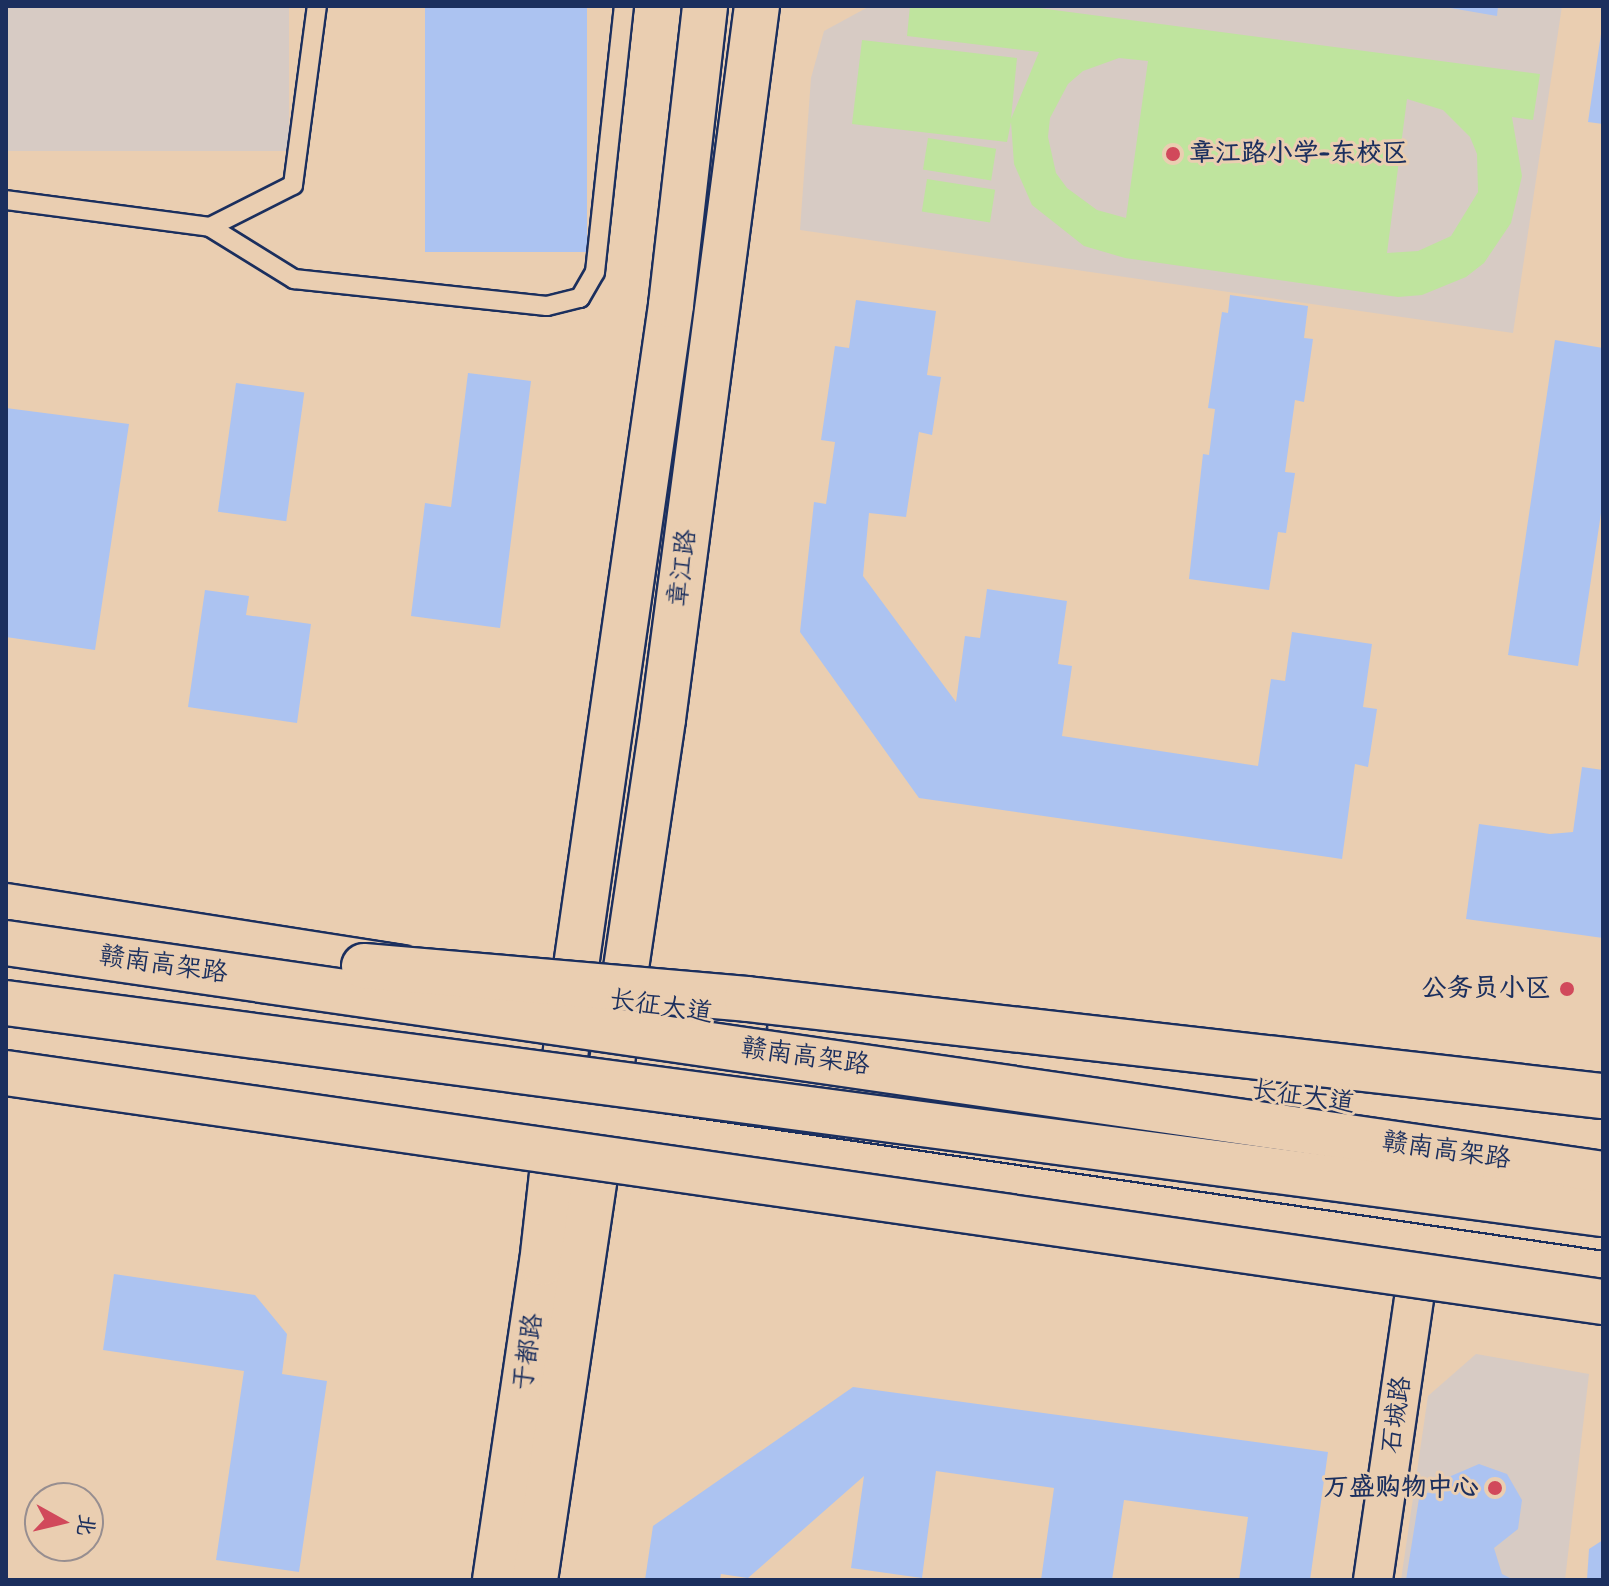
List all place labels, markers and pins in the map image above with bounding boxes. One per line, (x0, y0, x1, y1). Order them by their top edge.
place label: 章江路小学-东校区 (1189, 138, 1408, 170)
marker: 章江路小学-东校区 (1164, 145, 1182, 163)
place label: 公务员小区 (1421, 973, 1551, 1005)
marker: 公务员小区 (1558, 980, 1576, 998)
place label: 万盛购物中心 (1323, 1472, 1479, 1504)
marker: 万盛购物中心 (1486, 1479, 1504, 1497)

